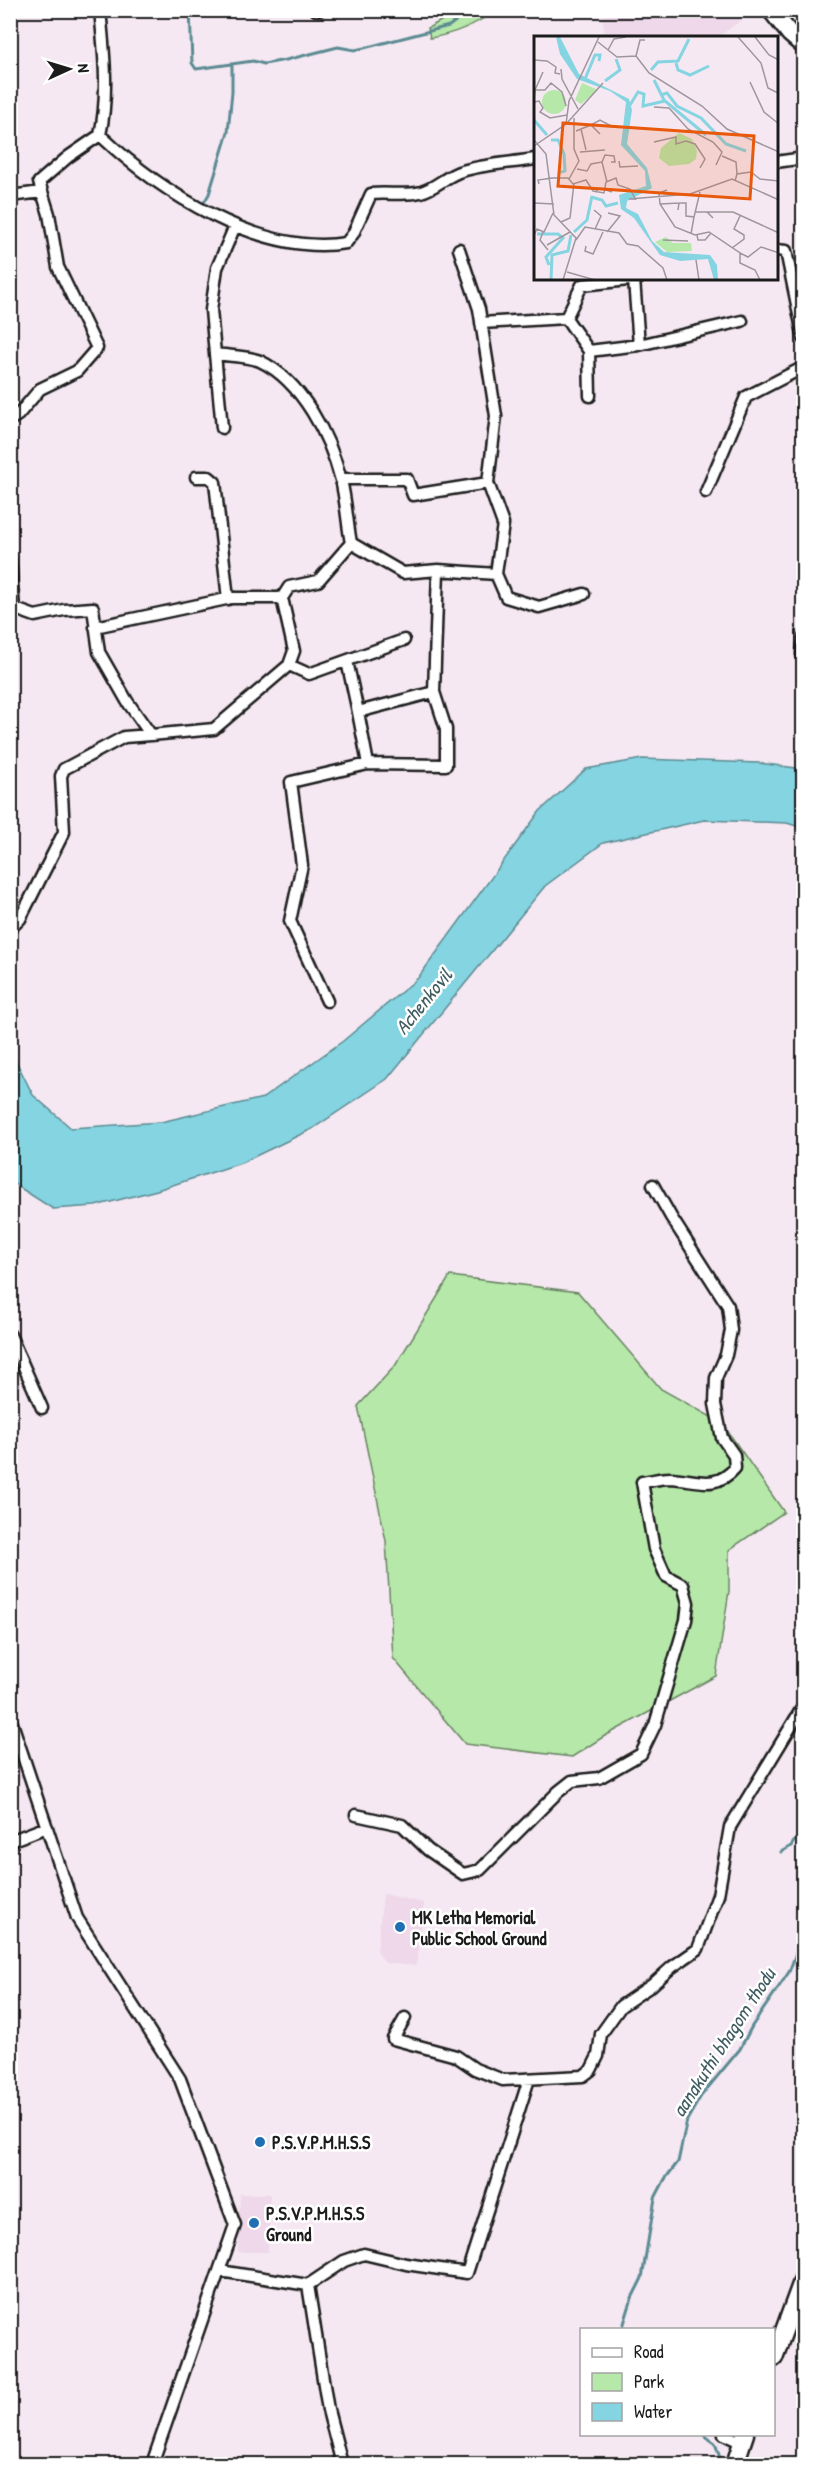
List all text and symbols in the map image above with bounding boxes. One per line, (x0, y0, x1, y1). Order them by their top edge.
inset map (534, 36, 778, 280)
north arrow (39, 39, 99, 99)
text: N (73, 63, 95, 73)
water label: Achenkovil (388, 961, 459, 1039)
place label: MK Letha Memorial Public School Ground (412, 1905, 547, 1951)
marker: MK Letha Memorial Public School Ground (393, 1920, 407, 1934)
water label: aanakuthi bhagom thodu (665, 1961, 783, 2122)
place label: P.S.V.P.M.H.S.S (272, 2130, 371, 2155)
marker: P.S.V.P.M.H.S.S (253, 2135, 267, 2149)
place label: P.S.V.P.M.H.S.S Ground (266, 2201, 365, 2247)
marker: P.S.V.P.M.H.S.S Ground (247, 2216, 261, 2230)
legend (580, 2328, 775, 2436)
text: Road (634, 2339, 664, 2364)
text: Park (634, 2369, 665, 2394)
text: Water (634, 2399, 672, 2424)

